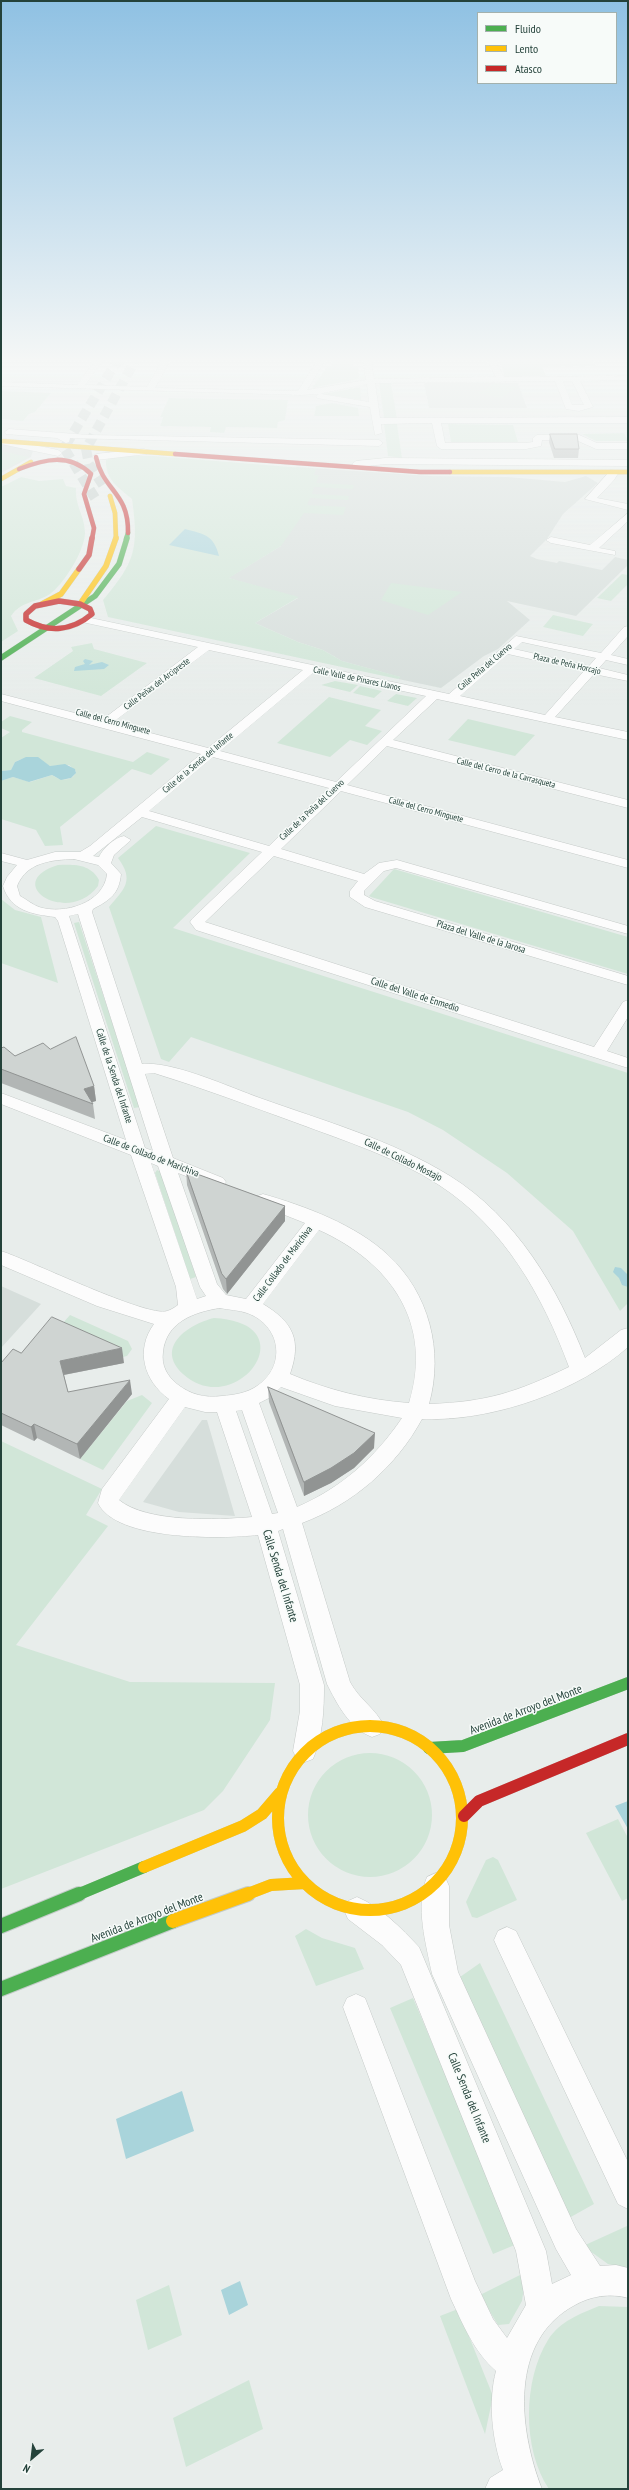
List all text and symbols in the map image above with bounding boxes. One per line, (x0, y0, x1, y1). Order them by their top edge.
legend (477, 12, 617, 84)
text: Fluido (515, 21, 541, 36)
text: Lento (515, 41, 538, 56)
text: Atasco (515, 61, 542, 76)
street label: Calle Peña del Cuervo (456, 641, 514, 693)
street label: Plaza de Peña Horcajo (532, 651, 602, 677)
street label: Calle Peñas del Arcipreste (122, 656, 192, 712)
street label: Calle Valle de Pinares Llanos (312, 664, 402, 694)
street label: Calle del Cerro Minguete (75, 707, 151, 737)
street label: Calle de la Senda del Infante (160, 730, 236, 796)
street label: Calle del Cerro de la Carrasqueta (456, 756, 556, 790)
street label: Calle de la Peña del Cuervo (277, 777, 347, 843)
street label: Calle del Cerro Minguete (388, 795, 464, 825)
street label: Plaza del Valle de la Jarosa (435, 918, 527, 956)
street label: Calle del Valle de Enmedio (369, 975, 461, 1015)
street label: Calle de la Senda del Infante (93, 1027, 135, 1125)
street label: Calle de Collado de Marichiva (101, 1132, 201, 1180)
street label: Calle de Collado Mostajo (362, 1136, 444, 1184)
street label: Calle Collado de Marichiva (251, 1224, 315, 1304)
street label: Calle Senda del Infante (259, 1528, 301, 1624)
street label: Avenida de Arroyo del Monte (468, 1682, 584, 1738)
street label: Avenida de Arroyo del Monte (89, 1890, 205, 1946)
street label: Calle Senda del Infante (444, 2051, 494, 2145)
north arrow (12, 2438, 52, 2478)
text: N (20, 2461, 32, 2476)

